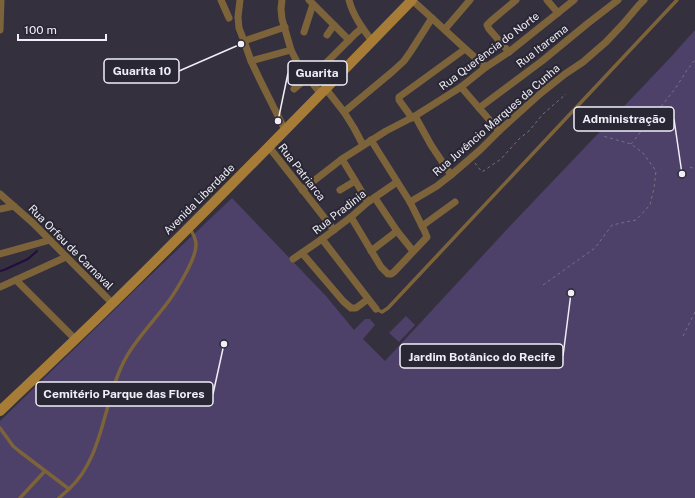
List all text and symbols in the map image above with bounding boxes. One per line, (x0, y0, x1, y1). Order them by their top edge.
street label: Rua Querência do Norte (437, 10, 541, 92)
scale bar (18, 16, 106, 42)
street label: Rua Itarema (514, 22, 570, 70)
text: 100 m (24, 23, 57, 37)
callout: Guarita 10 (104, 59, 179, 83)
callout: Guarita (288, 61, 347, 85)
street label: Rua Juvêncio Marques da Cunha (430, 62, 562, 178)
text: Guarita 10 (113, 64, 172, 78)
text: Guarita (296, 66, 339, 80)
callout: Administração (574, 107, 674, 131)
text: Administração (582, 112, 666, 126)
street label: Rua Patriarca (276, 141, 328, 203)
street label: Avenida Liberdade (161, 161, 237, 237)
street label: Rua Pradinia (310, 187, 368, 237)
street label: Rua Orfeu de Carnaval (26, 202, 116, 292)
callout: Jardim Botânico do Recife (400, 344, 563, 368)
text: Jardim Botânico do Recife (408, 350, 556, 364)
callout: Cemitério Parque das Flores (36, 382, 213, 406)
text: Cemitério Parque das Flores (43, 387, 205, 401)

